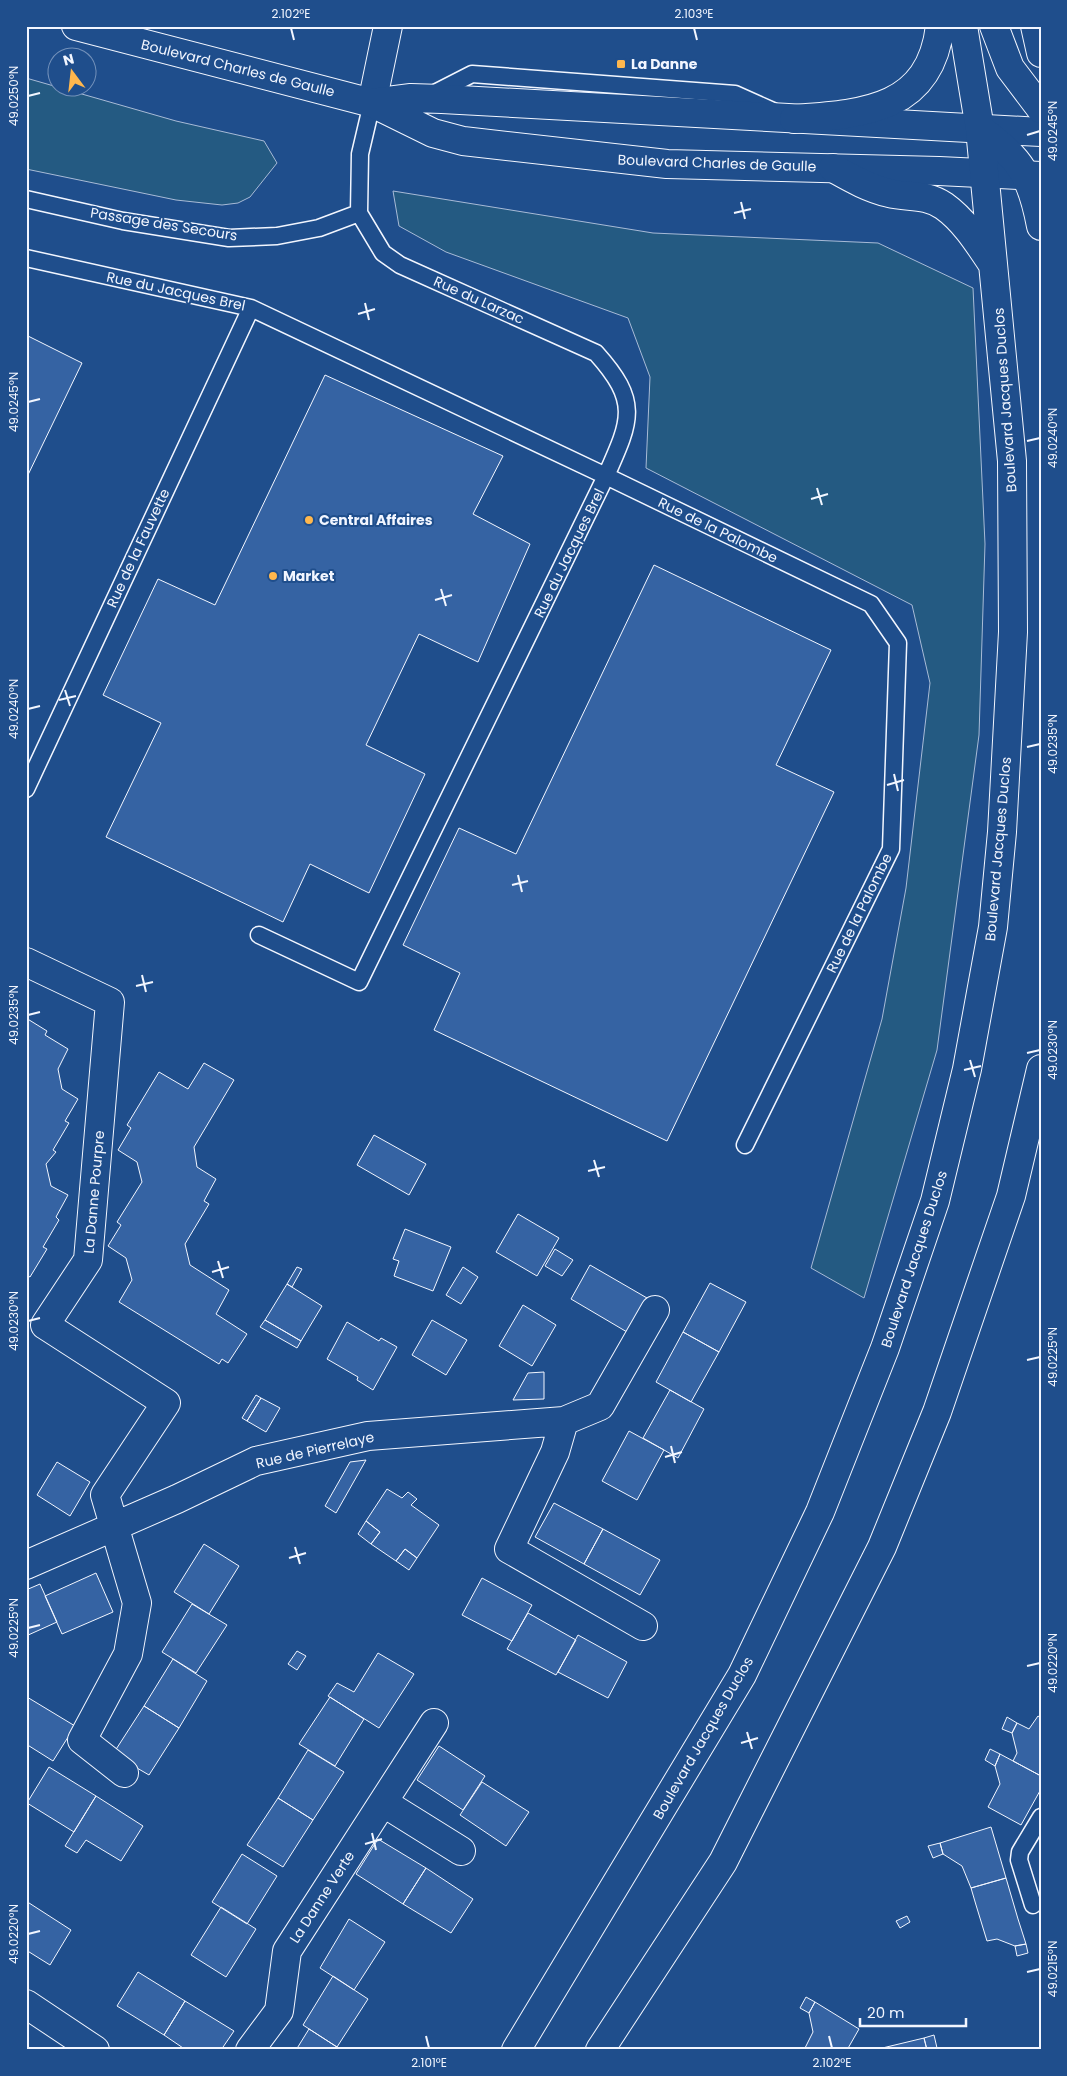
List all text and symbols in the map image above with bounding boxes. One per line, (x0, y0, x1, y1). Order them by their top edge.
text: 2.102°E (272, 5, 310, 22)
text: 2.103°E (675, 5, 713, 22)
street label: Boulevard Charles de Gaulle (139, 34, 337, 102)
north arrow (48, 48, 98, 98)
text: N (61, 48, 76, 70)
place label: La Danne (631, 54, 698, 74)
marker: La Danne (615, 58, 627, 70)
text: 49.0250°N (5, 66, 22, 126)
text: 49.0245°N (1044, 101, 1061, 161)
street label: Boulevard Charles de Gaulle (617, 150, 817, 176)
street label: Passage des Secours (89, 203, 239, 245)
street label: Rue du Jacques Brel (105, 267, 247, 315)
street label: Rue du Larzac (431, 271, 527, 329)
street label: Boulevard Jacques Duclos (989, 307, 1021, 493)
text: 49.0245°N (5, 372, 22, 432)
text: 49.0240°N (1044, 408, 1061, 468)
street label: Rue de la Fauvette (102, 485, 175, 611)
street label: Rue du Jacques Brel (529, 485, 609, 621)
street label: Rue de la Palombe (655, 492, 782, 568)
place label: Central Affaires (319, 510, 433, 530)
marker: Central Affaires (303, 514, 315, 526)
place label: Market (283, 566, 335, 586)
marker: Market (267, 570, 279, 582)
text: 49.0240°N (5, 679, 22, 739)
text: 49.0235°N (1044, 714, 1061, 774)
street label: Boulevard Jacques Duclos (980, 756, 1016, 942)
street label: Rue de la Palombe (821, 849, 897, 976)
text: 49.0235°N (5, 985, 22, 1045)
text: 49.0230°N (1044, 1020, 1061, 1080)
street label: La Danne Pourpre (79, 1129, 109, 1254)
street label: Boulevard Jacques Duclos (876, 1168, 952, 1350)
text: 49.0230°N (5, 1291, 22, 1351)
text: 49.0225°N (1044, 1327, 1061, 1387)
street label: Rue de Pierrelaye (254, 1427, 376, 1473)
text: 49.0225°N (5, 1598, 22, 1658)
text: 49.0220°N (1044, 1633, 1061, 1693)
street label: Boulevard Jacques Duclos (648, 1653, 758, 1823)
street label: La Danne Verte (285, 1847, 359, 1947)
text: 49.0220°N (5, 1904, 22, 1964)
text: 49.0215°N (1044, 1941, 1061, 1997)
scale bar (860, 1996, 966, 2028)
text: 20 m (867, 2002, 905, 2023)
text: 2.101°E (411, 2054, 447, 2071)
text: 2.102°E (813, 2054, 851, 2071)

